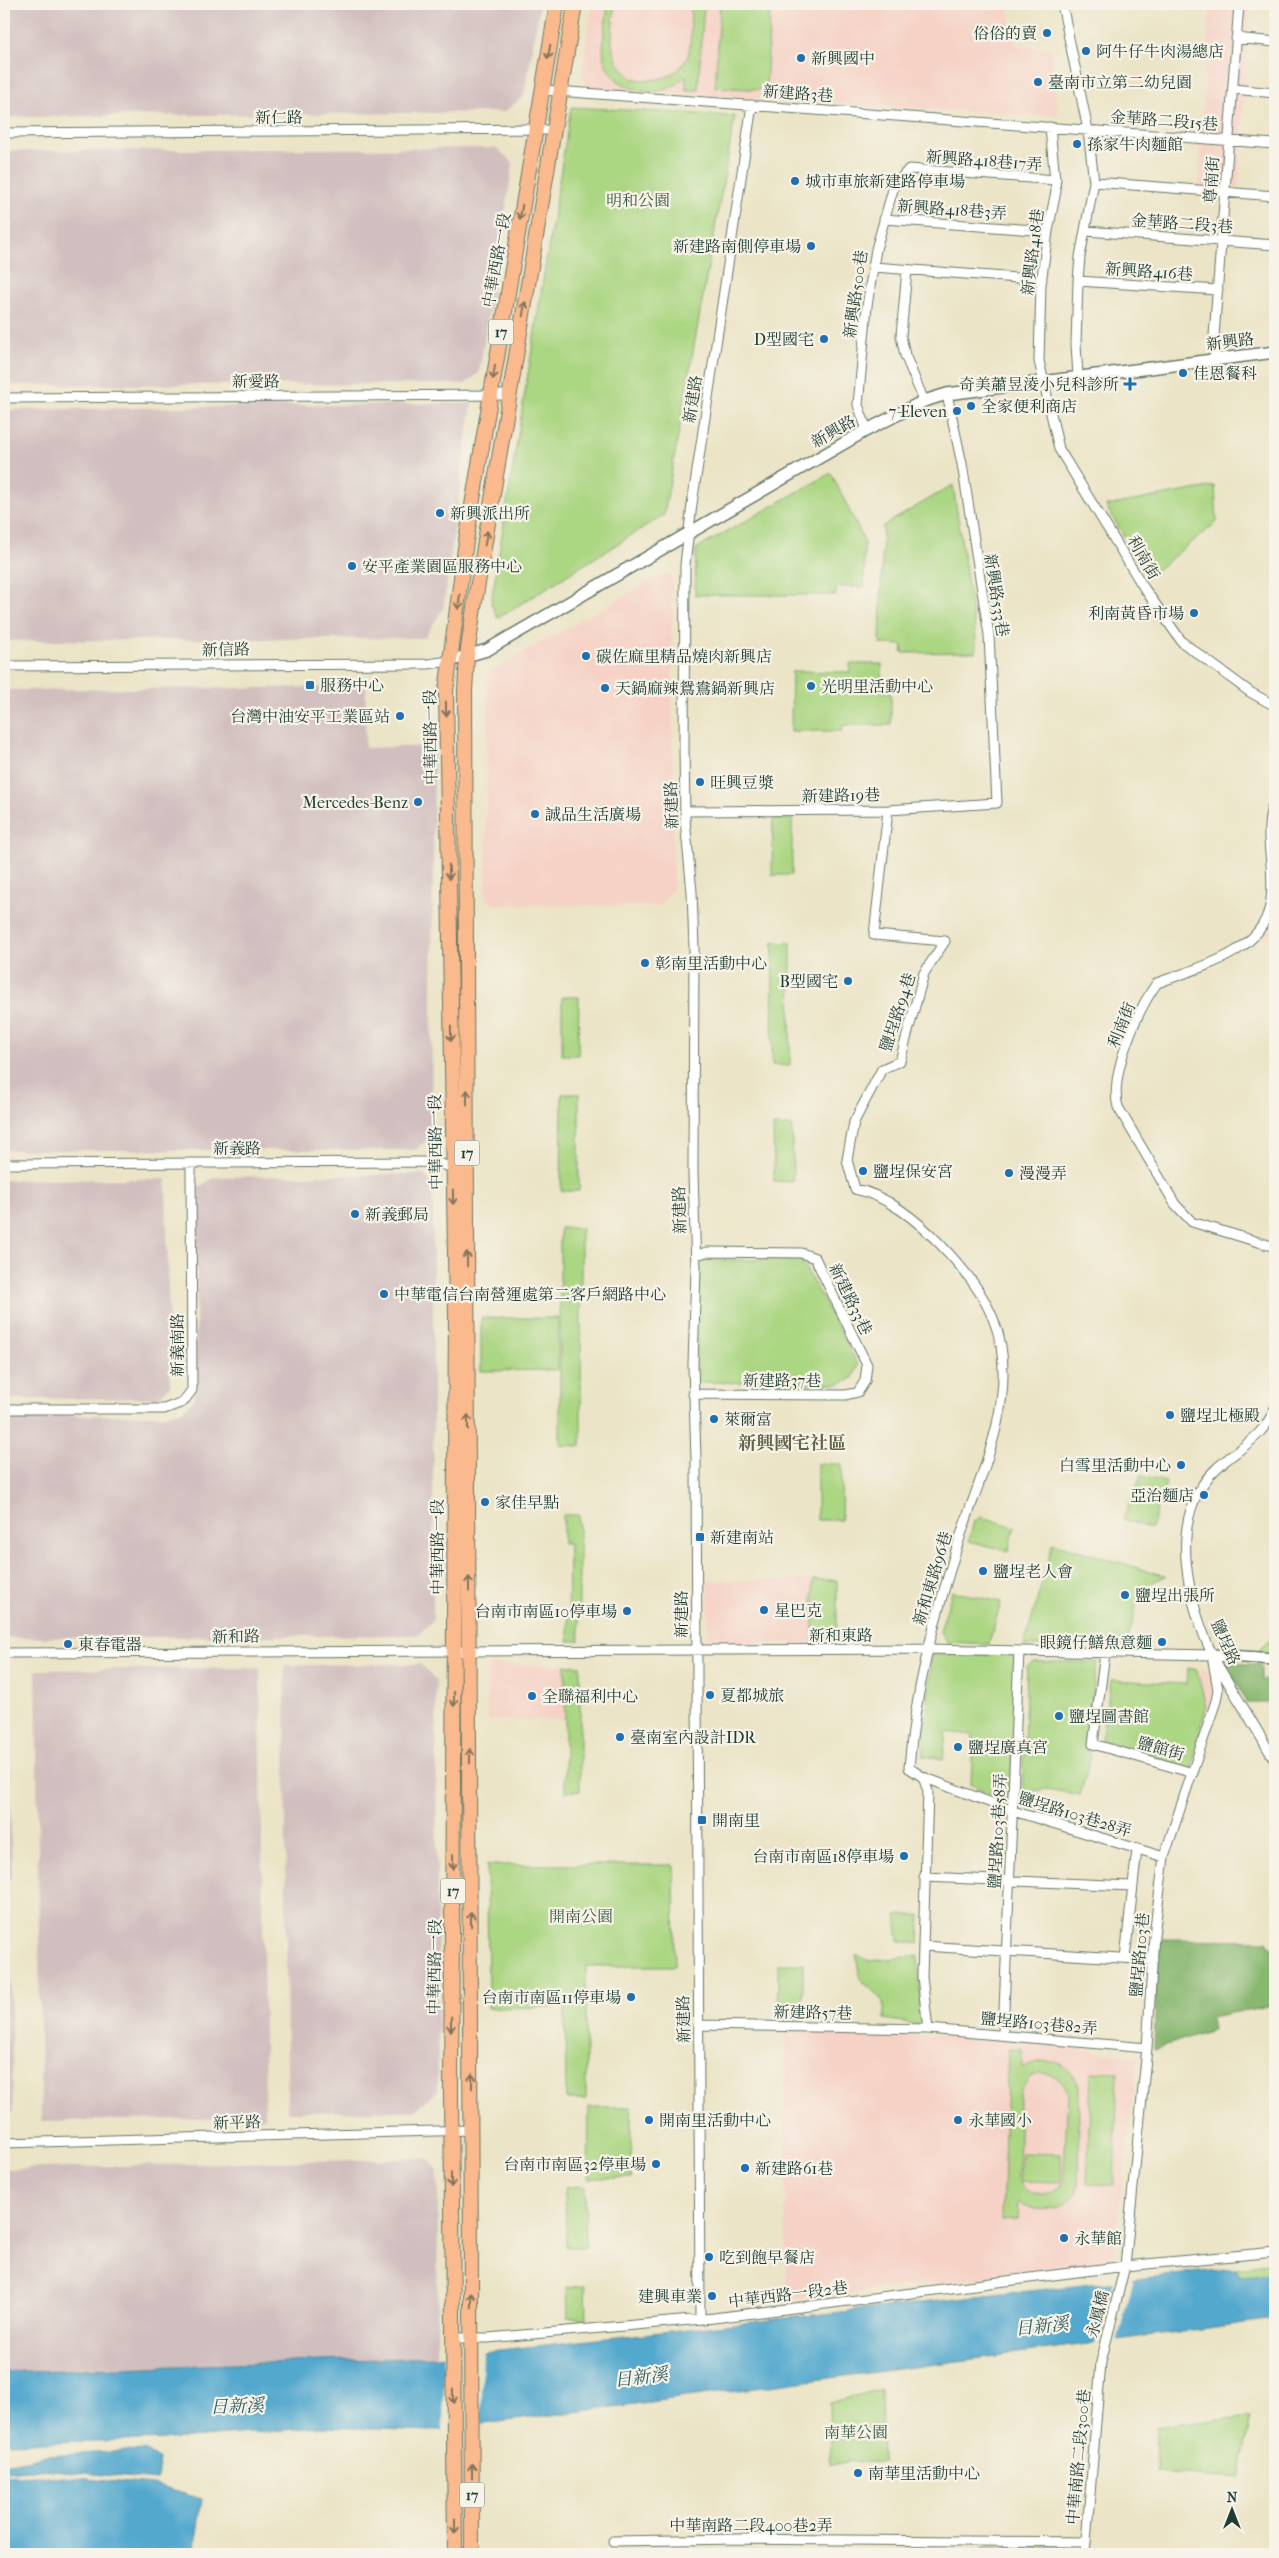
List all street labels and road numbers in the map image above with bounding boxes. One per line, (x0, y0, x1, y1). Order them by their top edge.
street label: 新建路3巷 (762, 82, 834, 105)
street label: 金華路二段15巷 (1109, 107, 1219, 134)
street label: 新仁路 (255, 108, 303, 127)
street label: 新興路418巷17弄 (925, 147, 1043, 174)
street label: 尊南街 (1200, 155, 1223, 205)
street label: 新興路418巷3弄 (897, 196, 1007, 223)
street label: 新興路418巷 (1018, 208, 1047, 296)
street label: 金華路二段3巷 (1130, 210, 1234, 237)
street label: 中華西路一段 (479, 211, 514, 309)
street label: 新興路500巷 (840, 249, 871, 339)
street label: 新興路416巷 (1105, 259, 1193, 284)
road number: 17 (488, 320, 514, 344)
street label: 新興路 (1205, 329, 1255, 354)
street label: 新愛路 (232, 372, 280, 391)
street label: 新建路 (679, 374, 706, 424)
street label: 新興路 (808, 411, 859, 452)
street label: 利南街 (1123, 532, 1164, 583)
street label: 新興路533巷 (981, 552, 1012, 638)
street label: 新信路 (202, 640, 250, 659)
street label: 中華西路一段 (420, 689, 441, 785)
street label: 新建路 (661, 781, 682, 829)
street label: 新建路19巷 (802, 785, 880, 806)
street label: 鹽埕路94巷 (876, 970, 919, 1054)
street label: 利南街 (1104, 999, 1139, 1051)
street label: 中華西路一段 (425, 1094, 446, 1190)
street label: 新義路 (213, 1139, 261, 1158)
road number: 17 (454, 1140, 480, 1166)
street label: 新建路 (669, 1186, 690, 1234)
street label: 新建路33巷 (825, 1260, 876, 1338)
street label: 新義南路 (168, 1313, 187, 1377)
street label: 新建路37巷 (743, 1371, 821, 1390)
street label: 中華西路一段 (428, 1499, 447, 1595)
street label: 新和東路96巷 (909, 1529, 956, 1627)
street label: 新建路 (672, 1590, 691, 1638)
street label: 鹽埕路 (1207, 1616, 1244, 1668)
street label: 新和東路 (809, 1626, 873, 1645)
street label: 新和路 (212, 1627, 260, 1646)
street label: 鹽館街 (1135, 1733, 1187, 1764)
street label: 鹽埕路103巷58弄 (985, 1773, 1010, 1889)
street label: 鹽埕路103巷28弄 (1016, 1788, 1134, 1841)
road number: 17 (440, 1878, 466, 1904)
street label: 鹽埕路103巷 (1126, 1912, 1153, 1998)
street label: 中華西路一段 (424, 1919, 445, 2015)
street label: 新建路 (674, 1995, 693, 2043)
street label: 新建路57巷 (774, 2002, 852, 2023)
street label: 鹽埕路103巷82弄 (980, 2009, 1098, 2038)
street label: 新平路 (213, 2112, 261, 2133)
street label: 中華西路一段2巷 (727, 2278, 849, 2311)
street label: 永鳳橋 (1082, 2289, 1113, 2340)
street label: 中華南路二段300巷 (1063, 2388, 1094, 2526)
road number: 17 (460, 2482, 484, 2508)
street label: 中華南路二段400巷2弄 (669, 2516, 833, 2535)

